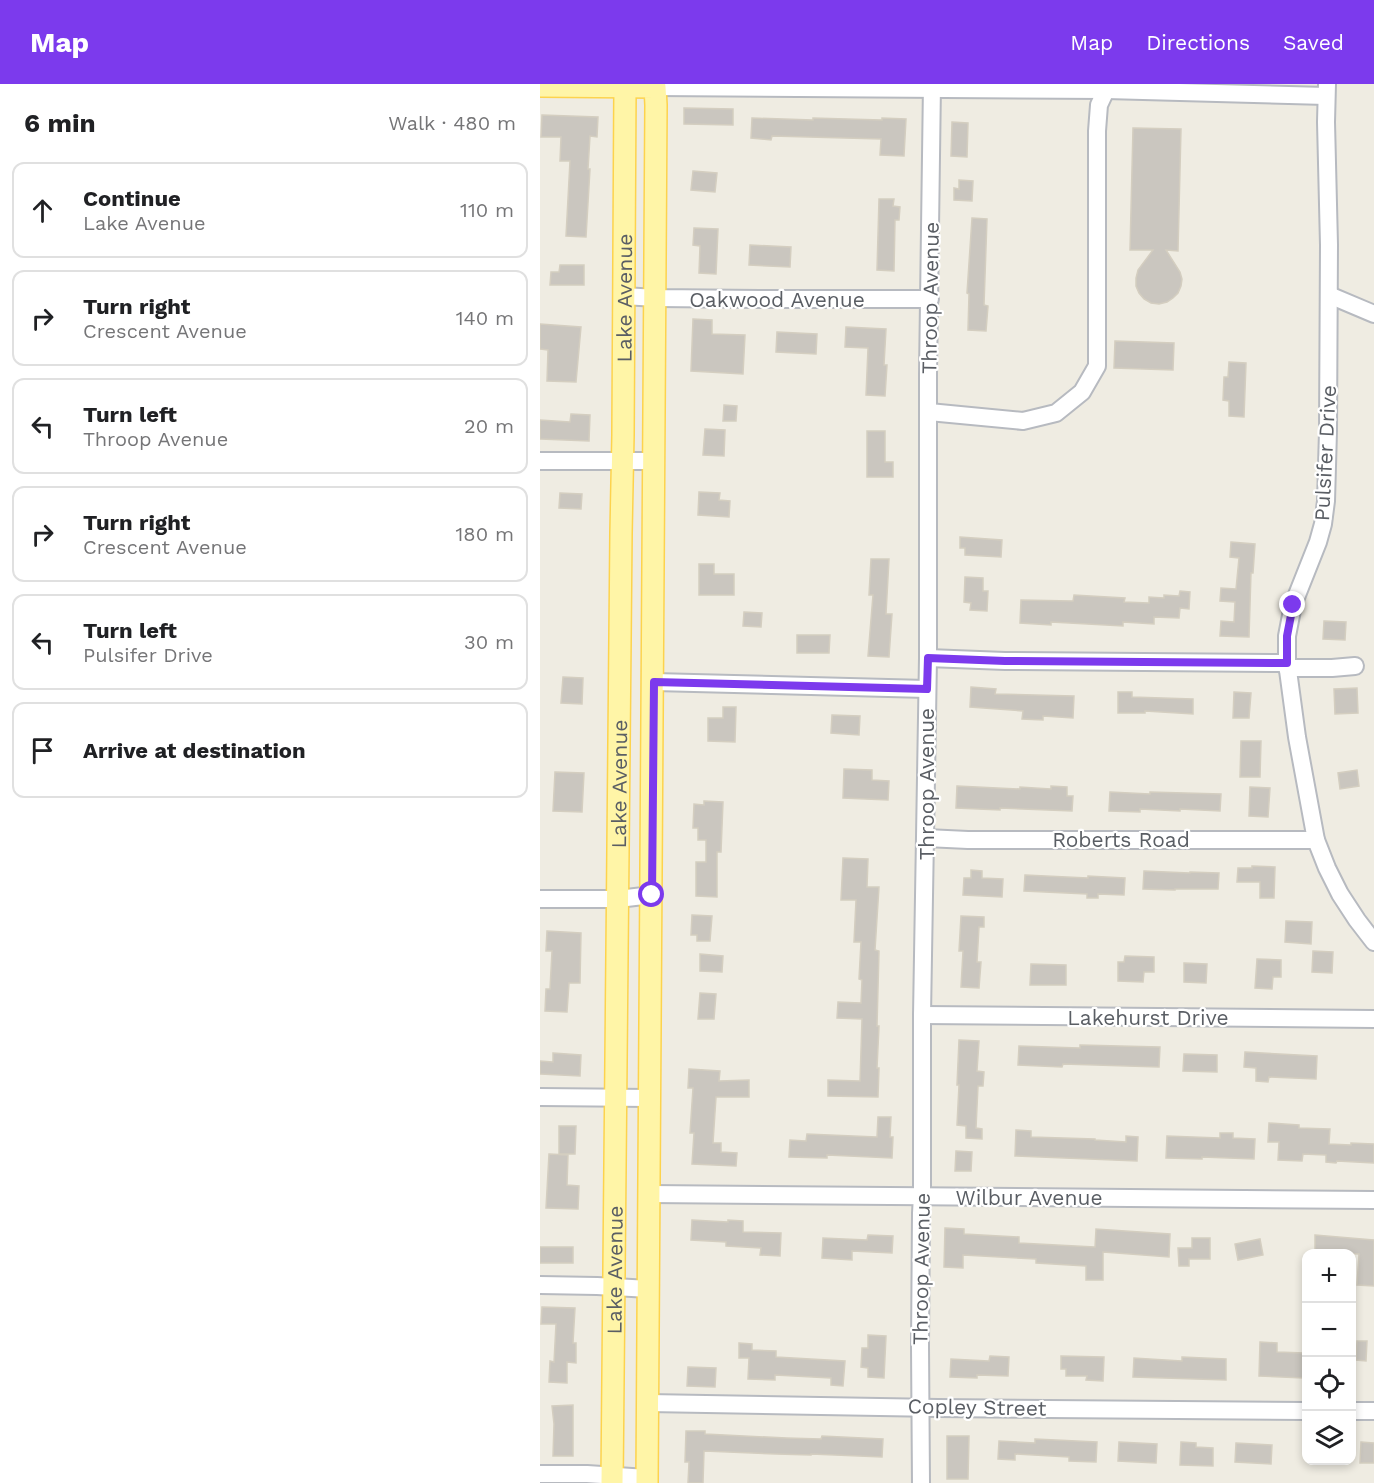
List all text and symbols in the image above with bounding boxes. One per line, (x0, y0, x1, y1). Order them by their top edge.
text: Map (30, 26, 89, 59)
text: Map (1070, 30, 1113, 55)
text: Directions (1146, 30, 1250, 55)
text: Saved (1283, 30, 1344, 55)
text: 6 min (24, 108, 96, 138)
text: Walk · 480 m (388, 111, 516, 135)
text: Continue (83, 186, 181, 211)
icon: ahead (26, 194, 59, 227)
text: 110 m (460, 198, 514, 222)
text: Lake Avenue (83, 211, 206, 235)
street label: Throop Avenue (916, 222, 944, 374)
street label: Lake Avenue (611, 234, 637, 363)
street label: Oakwood Avenue (689, 287, 865, 312)
text: Turn right (83, 294, 190, 319)
icon: right (26, 302, 59, 335)
text: 140 m (456, 306, 514, 330)
text: Crescent Avenue (83, 319, 247, 343)
street label: Pulsifer Drive (1309, 384, 1341, 522)
text: Turn left (83, 402, 177, 427)
icon: left (26, 410, 59, 443)
text: 20 m (464, 414, 514, 438)
text: Throop Avenue (83, 427, 228, 451)
text: Turn right (83, 510, 190, 535)
icon: right (26, 518, 59, 551)
text: 180 m (456, 522, 514, 546)
text: Crescent Avenue (83, 535, 247, 559)
route end (1279, 591, 1305, 617)
text: Turn left (83, 618, 177, 643)
icon: left (26, 626, 59, 659)
text: 30 m (464, 630, 514, 654)
text: Pulsifer Drive (83, 643, 213, 667)
street label: Throop Avenue (914, 708, 939, 860)
street label: Lake Avenue (606, 720, 632, 849)
icon: arrive (26, 734, 59, 767)
text: Arrive at destination (83, 738, 306, 763)
street label: Roberts Road (1052, 827, 1190, 852)
route start (638, 881, 664, 907)
street label: Lakehurst Drive (1067, 1005, 1229, 1030)
street label: Wilbur Avenue (956, 1185, 1103, 1210)
street label: Throop Avenue (907, 1193, 935, 1345)
street label: Lake Avenue (601, 1206, 627, 1335)
map controls (1302, 1249, 1356, 1465)
button: + (1302, 1249, 1356, 1303)
button: − (1302, 1303, 1356, 1357)
button: locate (1302, 1357, 1356, 1411)
street label: Copley Street (907, 1393, 1047, 1421)
button: layers (1302, 1411, 1356, 1465)

